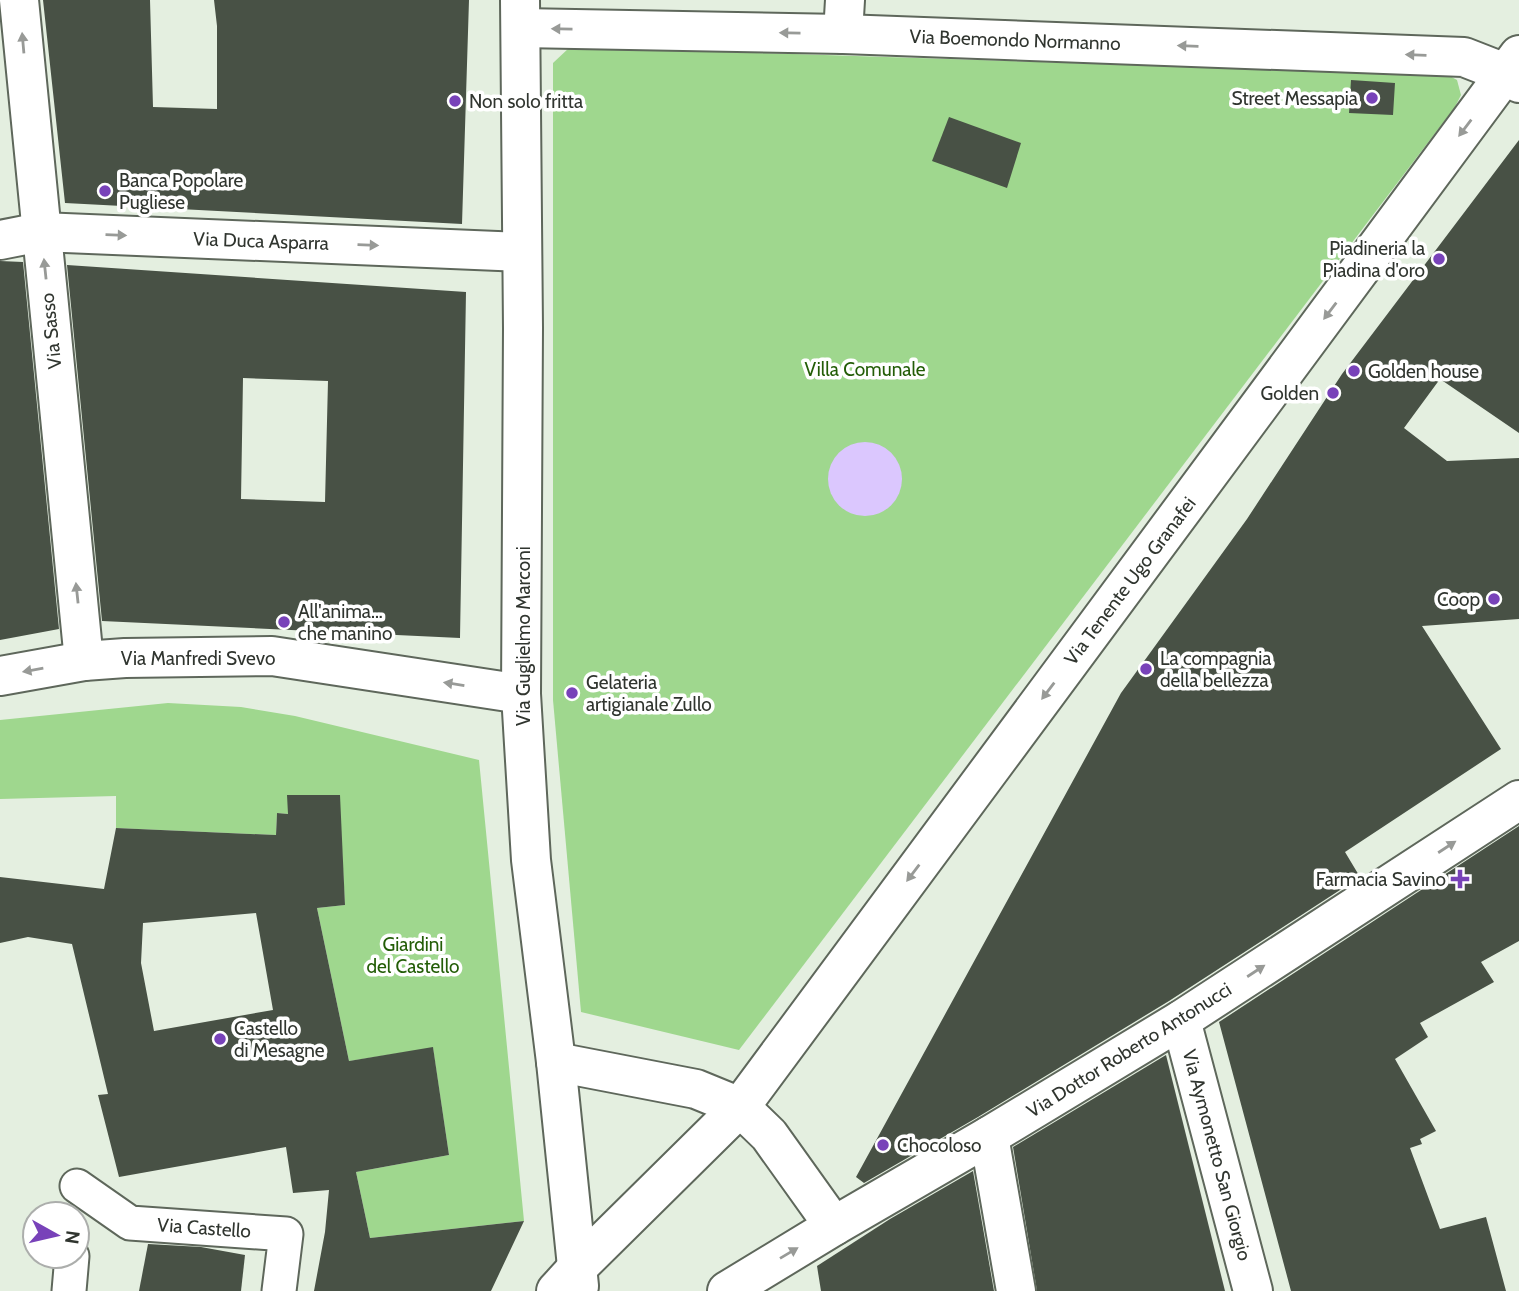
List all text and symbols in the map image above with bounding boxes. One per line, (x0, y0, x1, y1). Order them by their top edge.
one-way arrow (551, 23, 573, 34)
street label: Via Boemondo Normanno (909, 25, 1121, 55)
one-way arrow (778, 27, 800, 39)
one-way arrow (17, 32, 28, 54)
one-way arrow (1177, 41, 1199, 52)
one-way arrow (1405, 49, 1427, 60)
place label: Street Messapia (1231, 87, 1358, 110)
place label: Non solo fritta (469, 90, 583, 113)
marker: Street Messapia (1364, 90, 1380, 106)
marker: Non solo fritta (447, 93, 463, 109)
one-way arrow (1458, 119, 1472, 137)
place label: Banca Popolare Pugliese (119, 169, 244, 214)
marker: Banca Popolare Pugliese (97, 183, 113, 199)
street label: Via Duca Asparra (193, 227, 329, 255)
one-way arrow (106, 229, 128, 240)
place label: Piadineria la Piadina d'oro (1322, 237, 1425, 282)
one-way arrow (357, 240, 379, 251)
marker: Piadineria la Piadina d'oro (1431, 251, 1447, 267)
one-way arrow (39, 258, 50, 280)
street label: Via Sasso (36, 292, 66, 370)
one-way arrow (1323, 302, 1337, 320)
park label: Villa Comunale (804, 358, 926, 381)
place label: Golden house (1368, 360, 1479, 383)
marker: Golden house (1346, 363, 1362, 379)
place label: Golden (1261, 382, 1319, 405)
marker: Golden (1325, 385, 1341, 401)
street label: Via Tenente Ugo Granafei (1059, 493, 1201, 669)
street label: Via Guglielmo Marconi (512, 546, 535, 726)
one-way arrow (71, 582, 82, 604)
place label: Coop (1437, 588, 1480, 611)
marker: Coop (1486, 591, 1502, 607)
place label: All'anima... che manino (298, 600, 392, 645)
marker: All'anima... che manino (276, 614, 292, 630)
street label: Via Manfredi Svevo (121, 647, 275, 670)
place label: La compagnia della bellezza (1160, 647, 1271, 692)
marker: La compagnia della bellezza (1138, 661, 1154, 677)
one-way arrow (22, 665, 44, 676)
place label: Gelateria artigianale Zullo (586, 671, 712, 716)
one-way arrow (443, 678, 465, 689)
one-way arrow (1041, 681, 1056, 699)
marker: Gelateria artigianale Zullo (564, 685, 580, 701)
one-way arrow (1437, 840, 1457, 853)
one-way arrow (906, 864, 920, 883)
place label: Farmacia Savino (1316, 868, 1446, 891)
marker: Farmacia Savino (1452, 871, 1468, 887)
park label: Giardini del Castello (366, 933, 460, 978)
one-way arrow (1247, 964, 1266, 977)
street label: Via Dottor Roberto Antonucci (1022, 977, 1236, 1123)
place label: Castello di Mesagne (234, 1017, 325, 1062)
marker: Castello di Mesagne (212, 1031, 228, 1047)
street label: Via Aymonetto San Giorgio (1178, 1047, 1256, 1263)
place label: Chocoloso (897, 1134, 982, 1157)
marker: Chocoloso (875, 1137, 891, 1153)
north arrow (21, 1200, 91, 1270)
street label: Via Castello (156, 1213, 252, 1243)
text: N (60, 1229, 85, 1246)
one-way arrow (780, 1247, 799, 1260)

